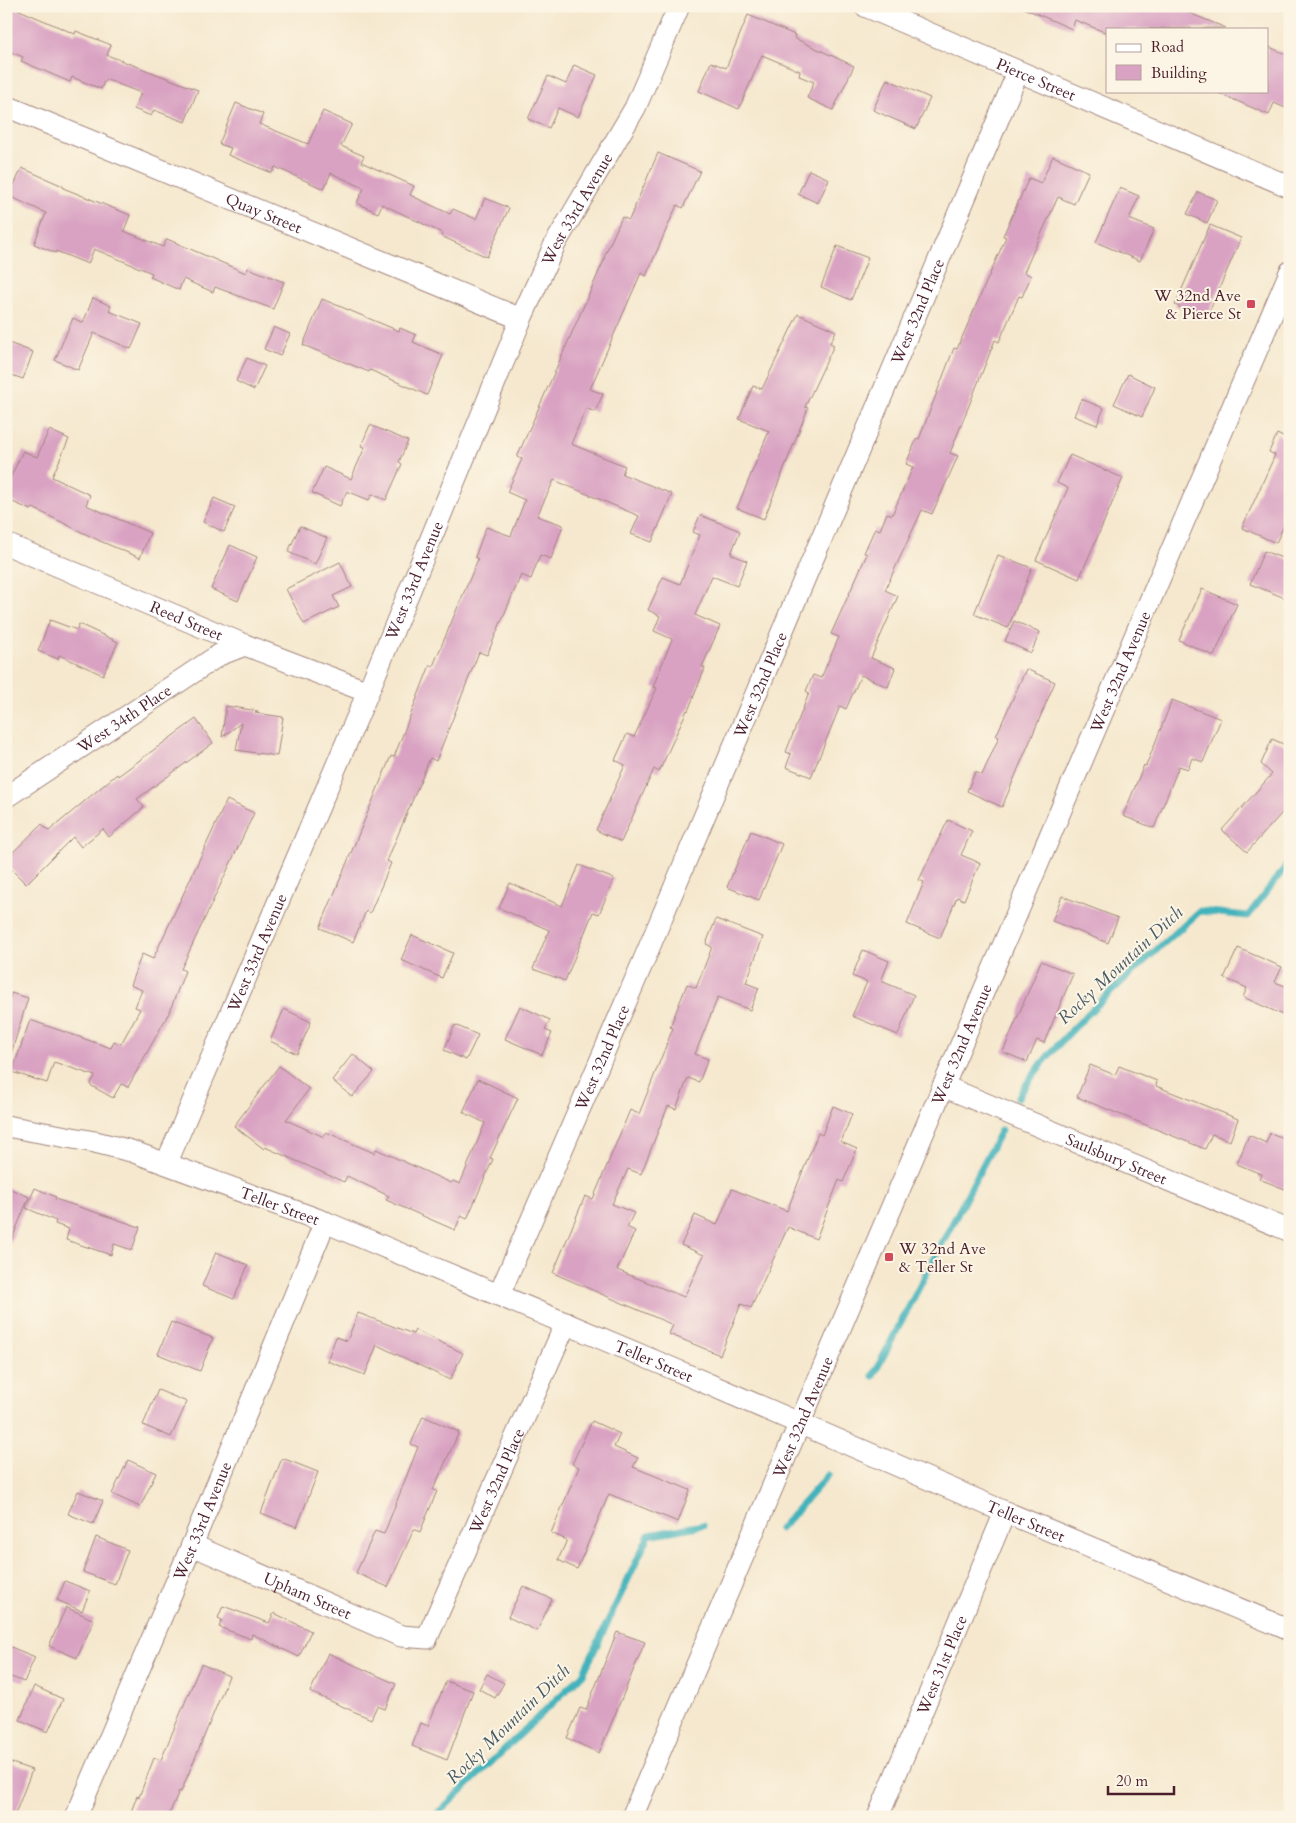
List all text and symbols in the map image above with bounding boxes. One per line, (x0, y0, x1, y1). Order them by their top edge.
legend (1106, 28, 1268, 92)
text: Road (1151, 37, 1184, 57)
street label: Pierce Street (993, 53, 1079, 106)
text: Building (1151, 63, 1207, 83)
street label: West 33rd Avenue (536, 149, 618, 270)
street label: Quay Street (222, 188, 305, 239)
street label: West 32nd Place (886, 255, 950, 369)
place label: W 32nd Ave & Pierce St (1153, 285, 1241, 325)
marker: W 32nd Ave & Pierce St (1245, 298, 1257, 310)
street label: West 33rd Avenue (380, 518, 449, 644)
street label: Reed Street (146, 596, 226, 646)
street label: West 32nd Avenue (1085, 608, 1156, 737)
street label: West 32nd Place (728, 628, 793, 742)
street label: West 34th Place (72, 680, 176, 759)
street label: West 33rd Avenue (222, 890, 293, 1016)
water label: Rocky Mountain Ditch (1052, 900, 1189, 1030)
street label: West 32nd Avenue (926, 981, 998, 1110)
street label: West 32nd Place (570, 1001, 635, 1115)
street label: Saulsbury Street (1062, 1129, 1170, 1190)
street label: Teller Street (237, 1182, 322, 1231)
place label: W 32nd Ave & Teller St (898, 1238, 986, 1278)
marker: W 32nd Ave & Teller St (883, 1251, 895, 1263)
street label: Teller Street (611, 1335, 696, 1388)
street label: West 32nd Avenue (767, 1353, 839, 1482)
street label: West 32nd Place (464, 1425, 530, 1538)
street label: West 33rd Avenue (168, 1458, 237, 1585)
street label: Teller Street (983, 1495, 1068, 1548)
street label: Upham Street (260, 1567, 354, 1625)
street label: West 31st Place (911, 1612, 973, 1719)
water label: Rocky Mountain Ditch (441, 1659, 576, 1790)
scale bar (1108, 1763, 1175, 1795)
text: 20 m (1116, 1771, 1148, 1791)

